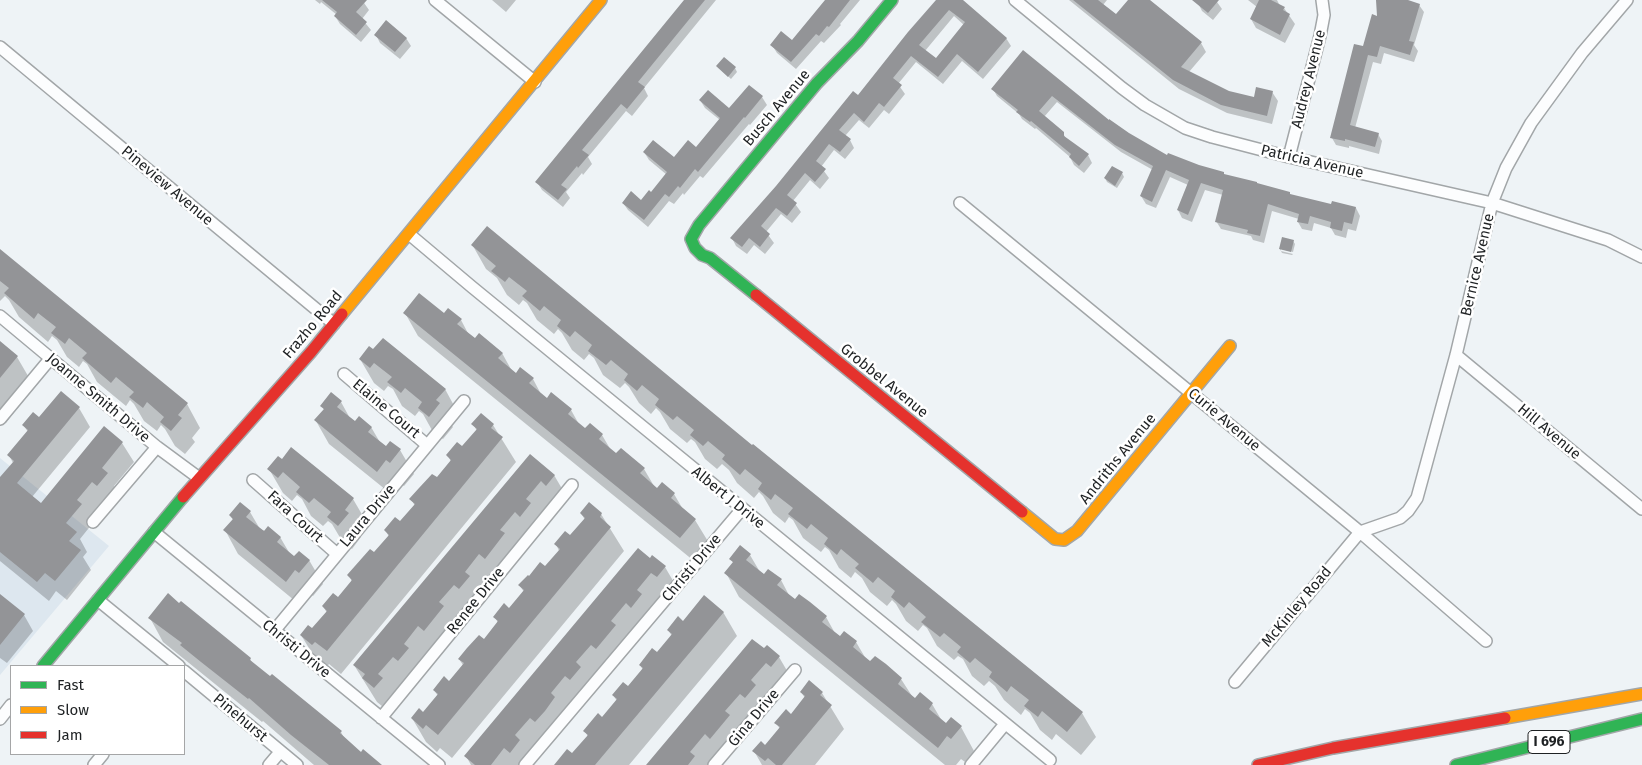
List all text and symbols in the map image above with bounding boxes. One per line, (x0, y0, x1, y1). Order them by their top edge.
street label: Audrey Avenue (1288, 28, 1330, 130)
street label: Busch Avenue (740, 66, 814, 150)
street label: Patricia Avenue (1259, 141, 1365, 183)
street label: Pineview Avenue (117, 142, 217, 230)
street label: Bernice Avenue (1457, 212, 1499, 318)
street label: Frazho Road (279, 287, 347, 363)
street label: Grobbel Avenue (836, 340, 932, 422)
street label: Joanne Smith Drive (43, 349, 153, 447)
street label: Elaine Court (349, 376, 423, 442)
street label: Curie Avenue (1184, 385, 1264, 455)
street label: Hill Avenue (1514, 400, 1584, 464)
street label: Andriths Avenue (1076, 410, 1160, 508)
street label: Albert J Drive (688, 463, 768, 533)
street label: Laura Drive (336, 481, 400, 551)
street label: Fara Court (263, 487, 327, 547)
street label: Christi Drive (658, 530, 726, 606)
street label: McKinley Road (1258, 563, 1336, 651)
street label: Renee Drive (443, 564, 509, 638)
street label: Christi Drive (258, 616, 334, 682)
legend (10, 665, 185, 755)
text: Fast (57, 676, 84, 694)
street label: Gina Drive (725, 685, 783, 751)
street label: Pinehurst (209, 690, 271, 746)
text: Slow (57, 701, 89, 719)
text: Jam (57, 726, 83, 744)
road number: I 696 (1528, 730, 1570, 754)

